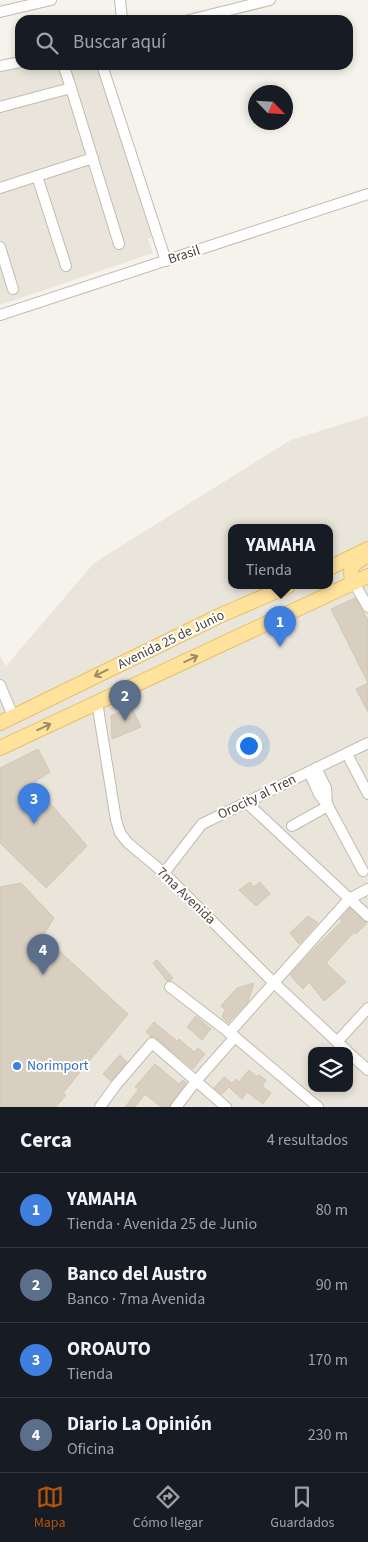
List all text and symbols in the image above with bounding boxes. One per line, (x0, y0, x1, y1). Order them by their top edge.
search box (15, 15, 353, 70)
icon: search (33, 29, 61, 57)
text: Buscar aquí (73, 29, 166, 56)
north arrow (248, 85, 293, 130)
street label: Brasil (165, 240, 203, 270)
popup (228, 524, 333, 589)
text: YAMAHA (246, 532, 315, 559)
text: Tienda (246, 559, 292, 581)
street label: Avenida 25 de Junio (114, 605, 228, 675)
pin: 1 (264, 606, 296, 647)
one-way arrow (183, 653, 198, 663)
one-way arrow (94, 669, 109, 679)
pin: 2 (109, 680, 141, 721)
one-way arrow (36, 721, 51, 731)
your location (236, 733, 262, 759)
street label: Orocity al Tren (214, 769, 300, 825)
pin: 3 (18, 783, 50, 824)
street label: 7ma Avenida (152, 863, 220, 929)
pin: 4 (27, 934, 59, 975)
map controls (308, 1047, 353, 1092)
button: layers (308, 1047, 353, 1092)
place label: Norimport (27, 1056, 89, 1076)
marker: Norimport (11, 1060, 23, 1072)
text: Cerca (20, 1125, 72, 1155)
text: 4 resultados (267, 1129, 348, 1151)
text: YAMAHA (67, 1186, 137, 1213)
text: 1 (32, 1199, 40, 1221)
text: 80 m (316, 1199, 348, 1221)
text: Tienda · Avenida 25 de Junio (67, 1213, 257, 1235)
text: Banco del Austro (67, 1261, 207, 1288)
text: 2 (32, 1274, 40, 1296)
text: 90 m (316, 1274, 348, 1296)
text: Banco · 7ma Avenida (67, 1288, 205, 1310)
text: OROAUTO (67, 1336, 151, 1363)
text: 3 (32, 1349, 40, 1371)
text: 170 m (308, 1349, 348, 1371)
text: Tienda (67, 1363, 113, 1385)
text: Diario La Opinión (67, 1411, 212, 1438)
text: 4 (32, 1424, 40, 1446)
text: 230 m (308, 1424, 348, 1446)
text: Oficina (67, 1438, 114, 1460)
tab: Mapa (34, 1483, 66, 1533)
tab: Cómo llegar (133, 1483, 203, 1533)
tab: Guardados (270, 1483, 334, 1533)

